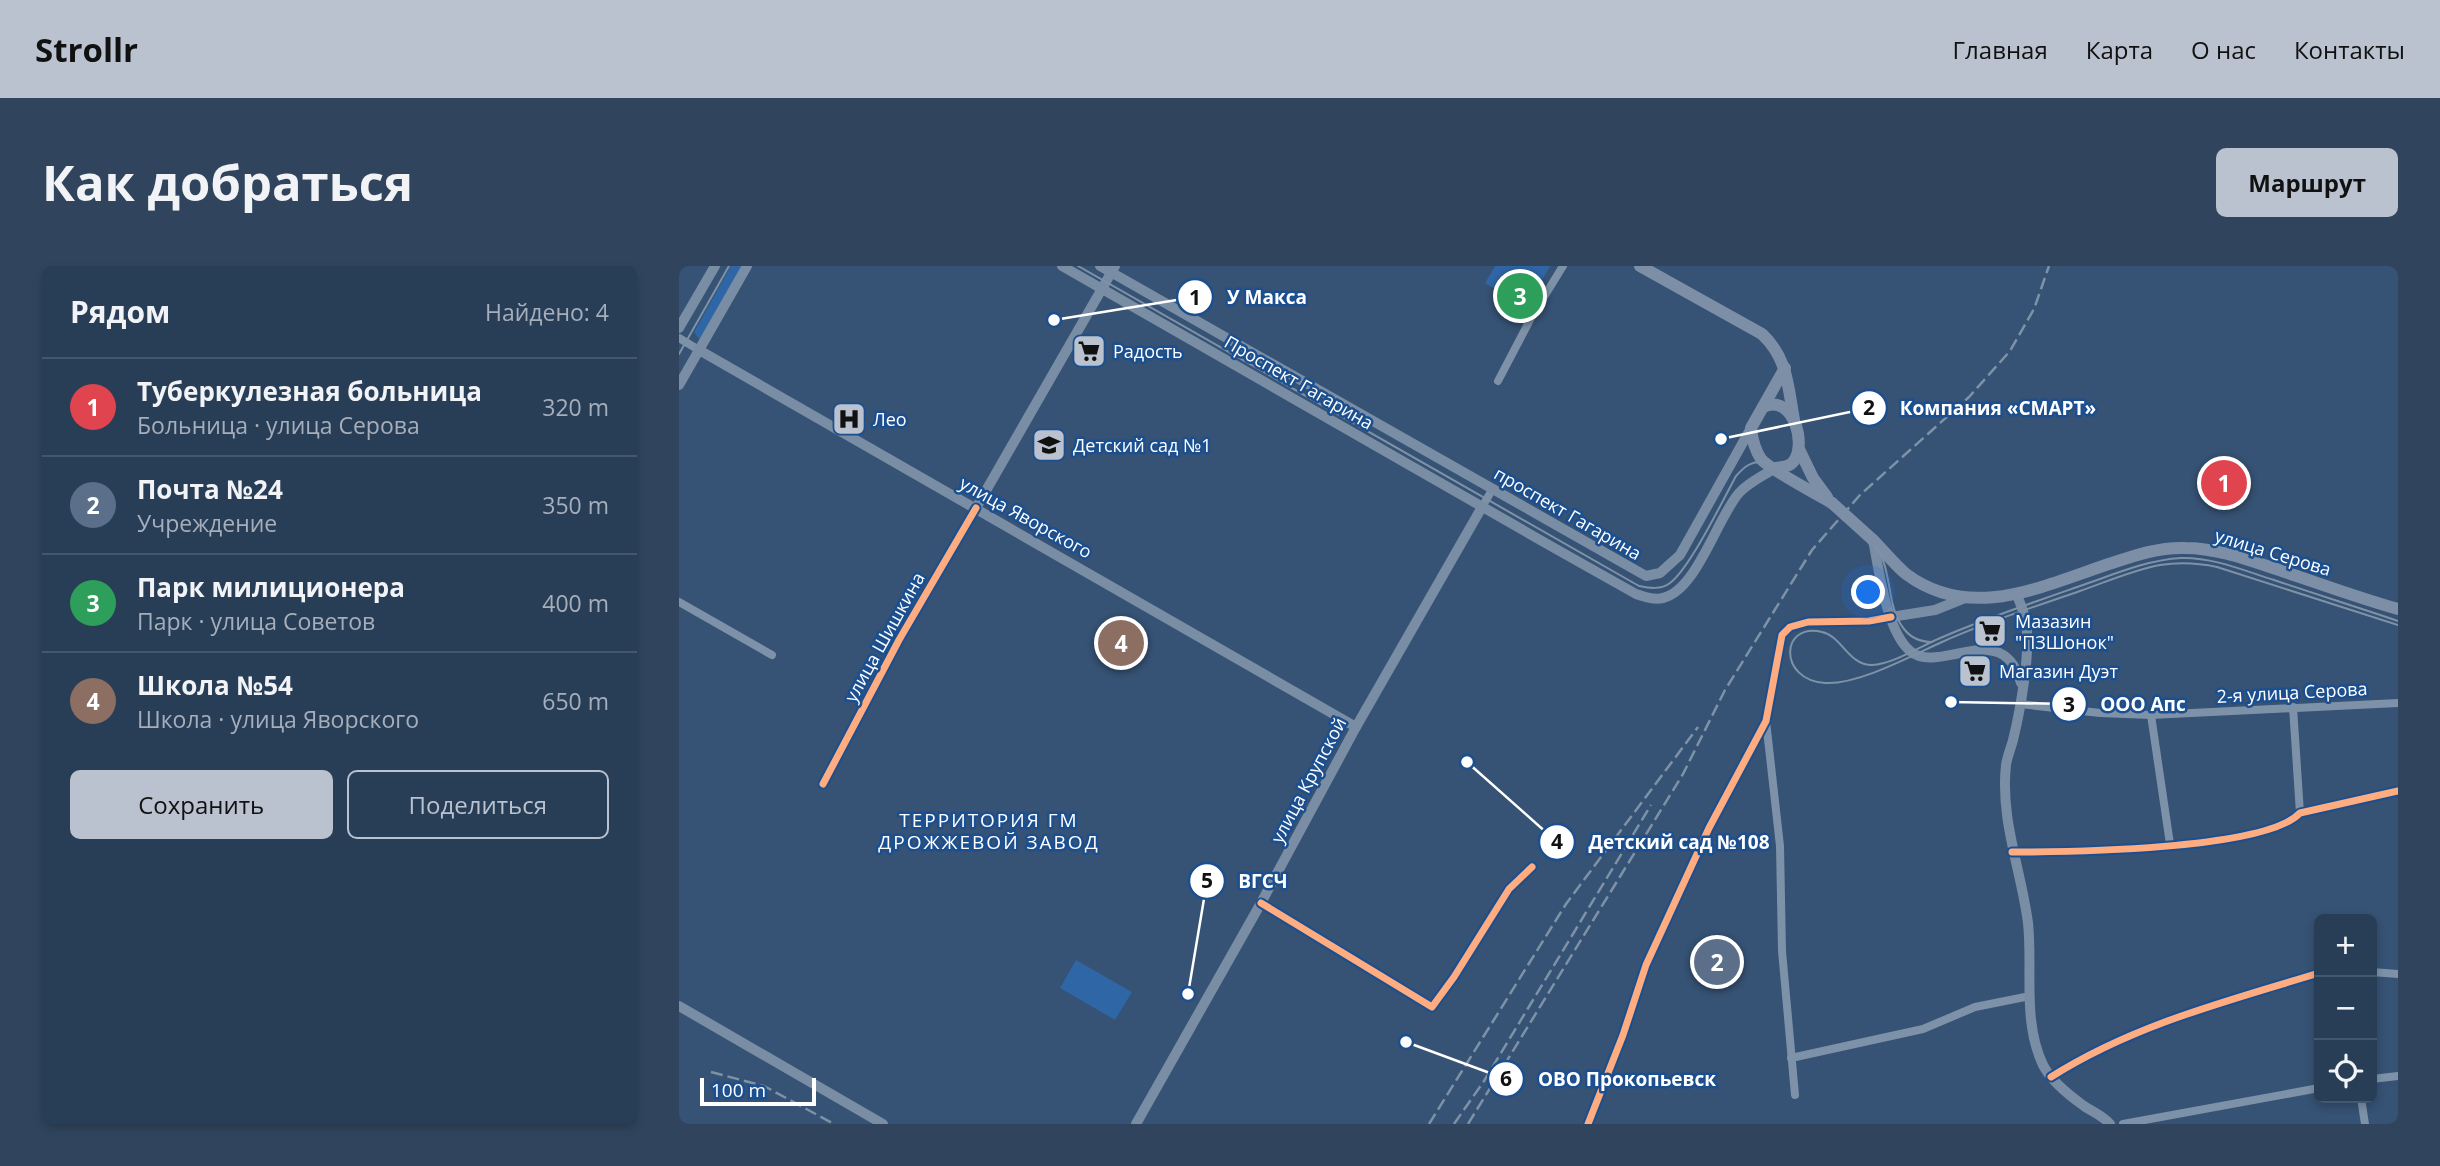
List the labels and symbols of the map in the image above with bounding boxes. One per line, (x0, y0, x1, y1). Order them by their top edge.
pin: 3 (1497, 270, 1543, 322)
callout: У Макса (1178, 277, 1321, 317)
text: 1 (1189, 283, 1201, 311)
text: У Макса (1227, 284, 1307, 310)
street label: Проспект Гагарина (1220, 330, 1378, 434)
supermarket icon: Радость (1070, 332, 1108, 370)
place label: Радость (1113, 339, 1183, 363)
callout: Компания «СМАРТ» (1851, 388, 2110, 428)
text: 2 (1863, 393, 1875, 421)
text: Компания «СМАРТ» (1900, 395, 2096, 421)
hospital icon: Лео (830, 400, 868, 438)
place label: Лео (873, 407, 907, 431)
school or university icon: Детский сад №1 (1030, 426, 1068, 464)
place label: Детский сад №1 (1073, 433, 1212, 457)
pin: 1 (2201, 457, 2247, 509)
street label: проспект Гагарина (1490, 461, 1646, 565)
street label: улица Яворского (956, 471, 1096, 563)
street label: улица Серова (2212, 523, 2334, 581)
street label: улица Шишкина (838, 568, 930, 706)
your location (1851, 575, 1885, 609)
place label: Мазазин "ПЗШонок" (2015, 609, 2114, 654)
supermarket icon: Мазазин "ПЗШонок" (1971, 612, 2009, 650)
pin: 4 (1098, 617, 1144, 669)
supermarket icon: Магазин Дуэт (1956, 652, 1994, 690)
place label: Магазин Дуэт (1999, 659, 2118, 683)
street label: 2-я улица Серова (2216, 676, 2368, 708)
callout: ООО Апс (2052, 684, 2200, 724)
text: 3 (2063, 690, 2075, 718)
text: ООО Апс (2100, 691, 2186, 717)
street label: улица Крупской (1265, 713, 1351, 847)
district label: ТЕРРИТОРИЯ ГМ ДРОЖЖЕВОЙ ЗАВОД (878, 807, 1100, 855)
callout: Детский сад №108 (1539, 822, 1783, 862)
text: 4 (1551, 827, 1563, 855)
text: Детский сад №108 (1588, 829, 1770, 855)
callout: ВГСЧ (1189, 861, 1302, 901)
text: 5 (1201, 866, 1213, 894)
text: ВГСЧ (1238, 868, 1288, 894)
pin: 2 (1694, 936, 1740, 988)
callout: ОВО Прокопьевск (1489, 1059, 1730, 1099)
text: 6 (1500, 1064, 1512, 1092)
text: ОВО Прокопьевск (1538, 1066, 1716, 1092)
scale bar (700, 1075, 815, 1107)

